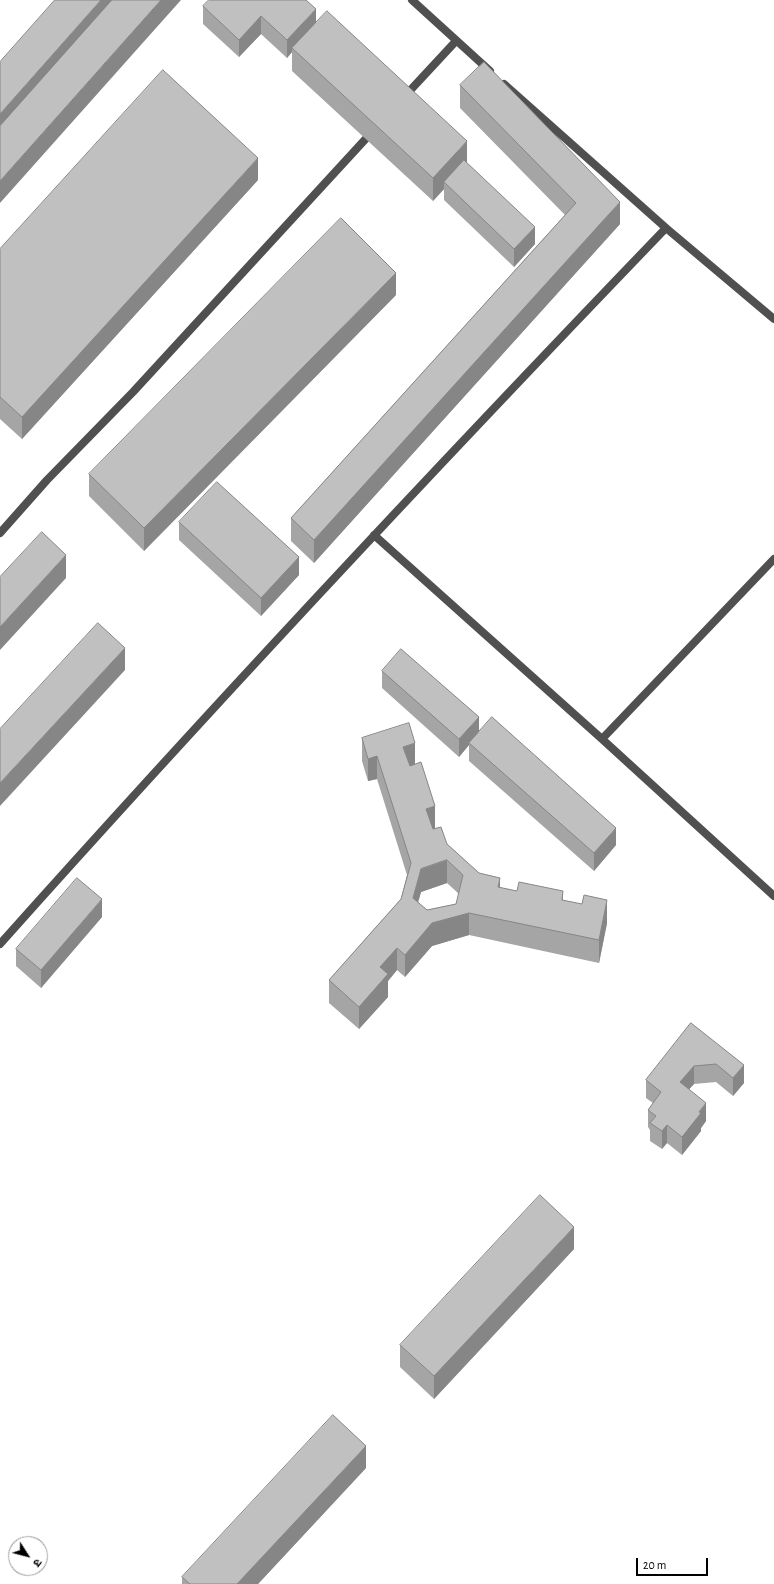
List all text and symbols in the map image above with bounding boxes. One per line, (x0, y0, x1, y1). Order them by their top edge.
north arrow (8, 1536, 48, 1576)
scale bar (638, 1550, 710, 1576)
text: उ (31, 1557, 44, 1569)
text: 20 m (643, 1559, 666, 1571)

